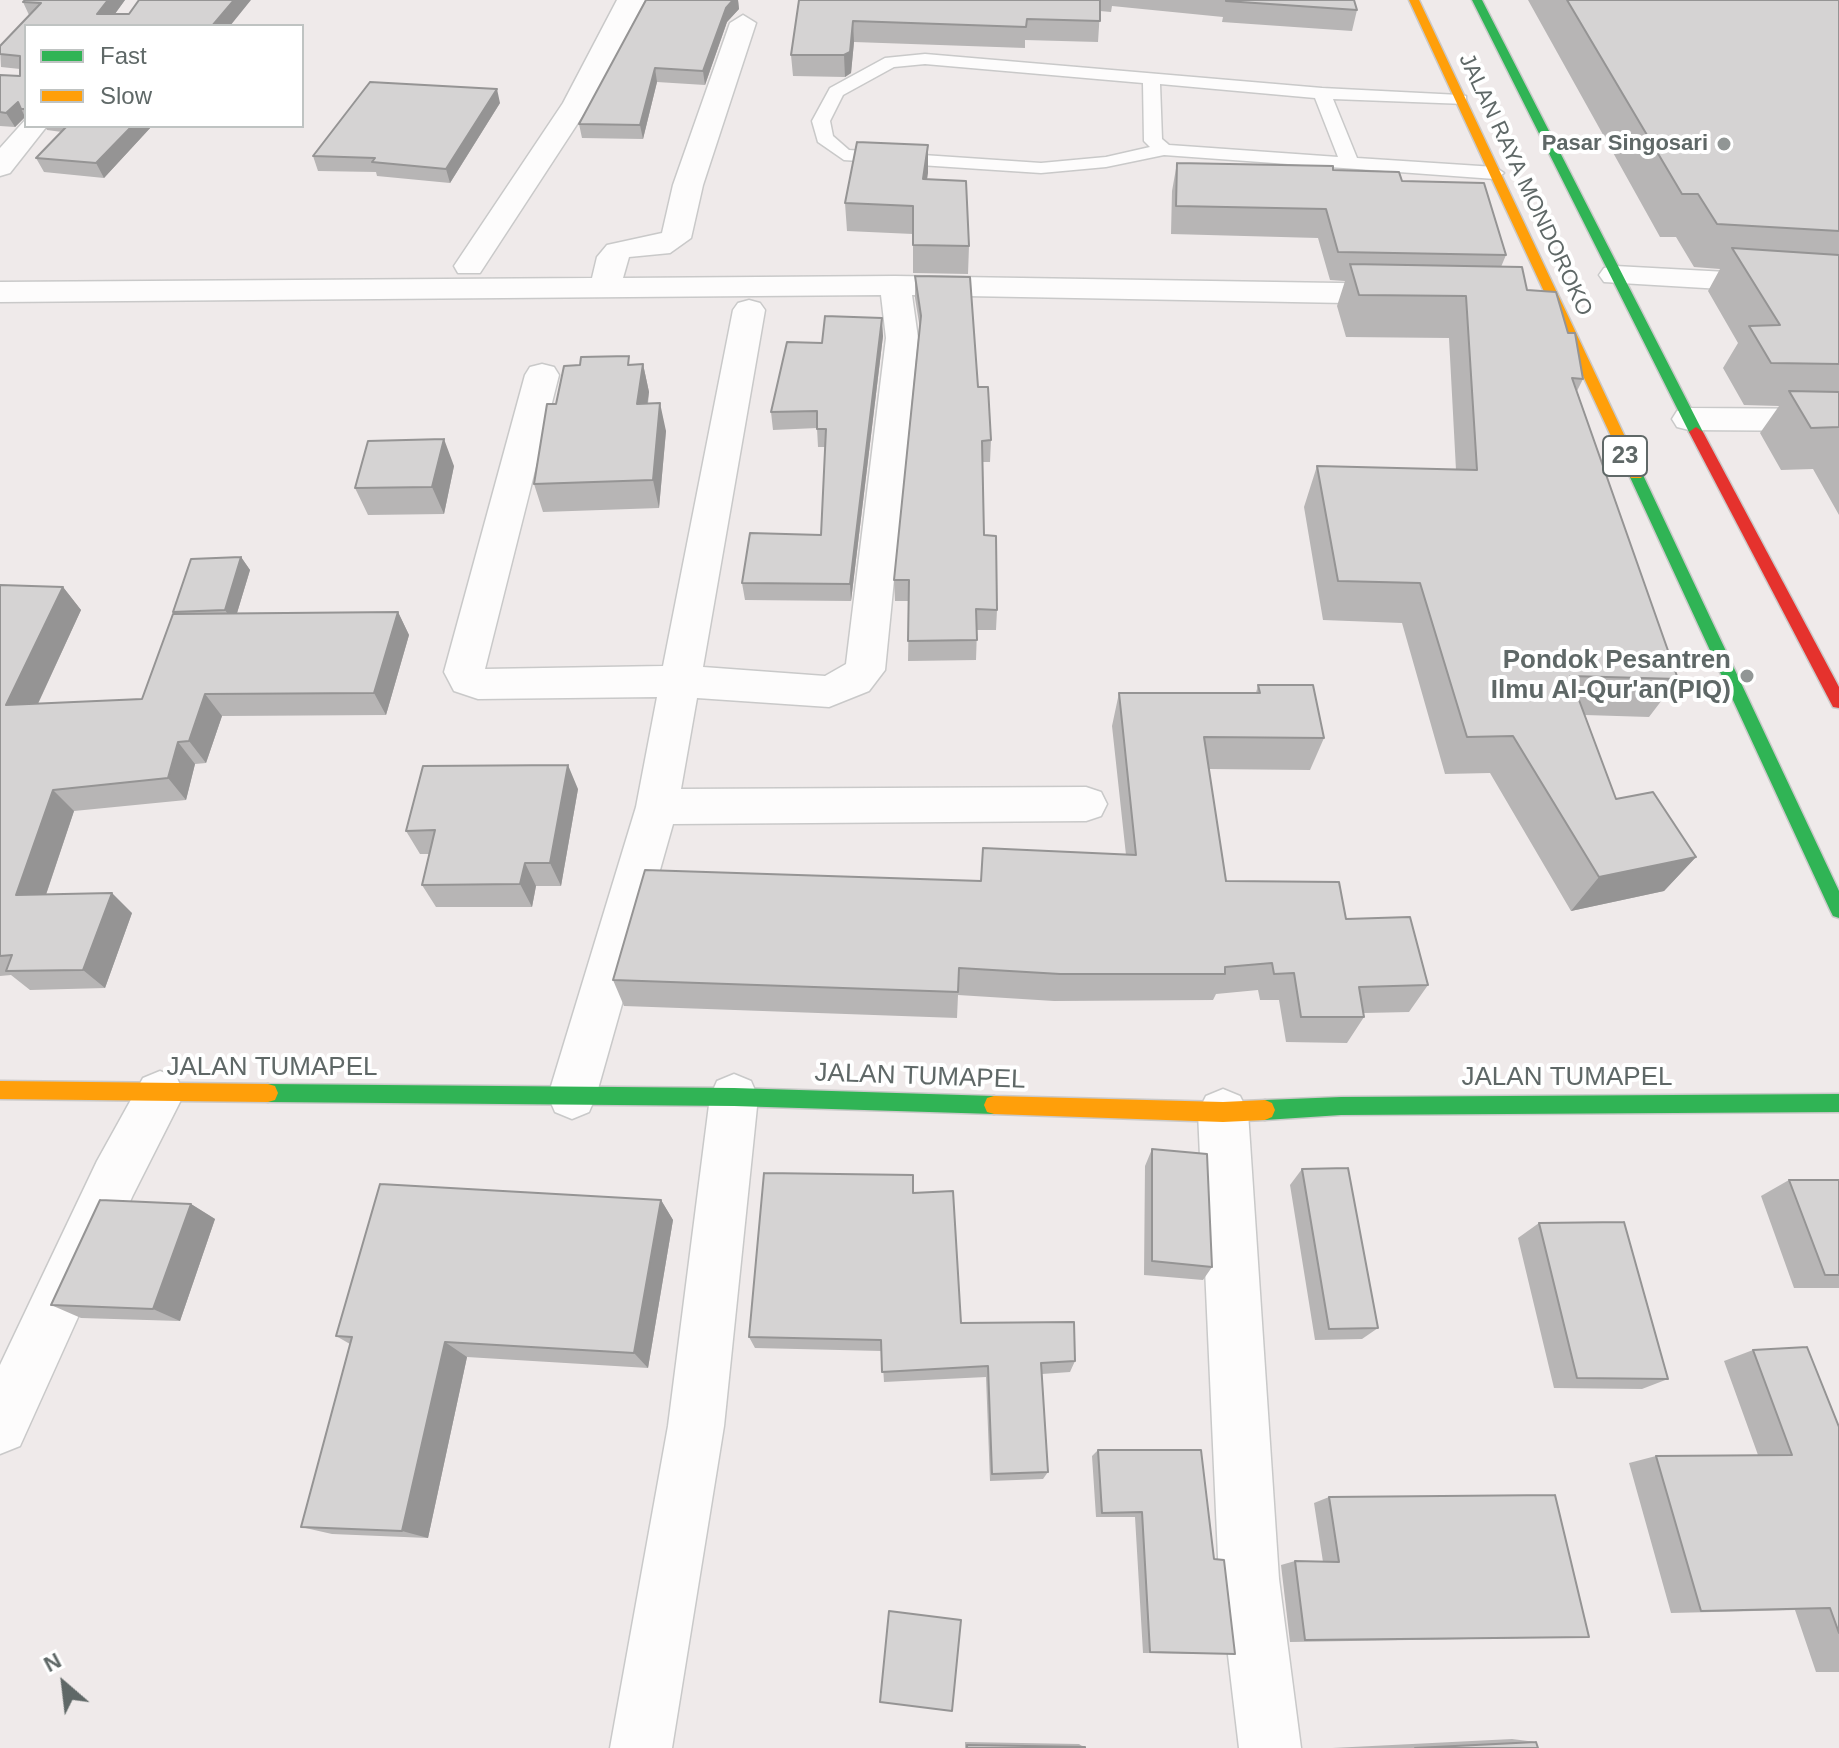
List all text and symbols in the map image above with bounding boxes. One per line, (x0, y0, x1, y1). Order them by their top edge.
legend (24, 24, 304, 128)
text: Fast (100, 42, 147, 69)
street label: JALAN RAYA MONDOROKO (1453, 50, 1597, 320)
text: Slow (100, 82, 152, 109)
place label: Pasar Singosari (1542, 131, 1708, 157)
marker: Pasar Singosari (1715, 135, 1733, 153)
road number: 23 (1603, 436, 1647, 476)
place label: Pondok Pesantren Ilmu Al-Qur'an(PIQ) (1491, 645, 1731, 706)
marker: Pondok Pesantren Ilmu Al-Qur'an(PIQ) (1738, 667, 1756, 685)
street label: JALAN TUMAPEL (167, 1052, 377, 1084)
street label: JALAN TUMAPEL (814, 1058, 1026, 1096)
street label: JALAN TUMAPEL (1462, 1062, 1672, 1094)
north arrow (24, 1644, 104, 1724)
text: N (40, 1648, 65, 1677)

